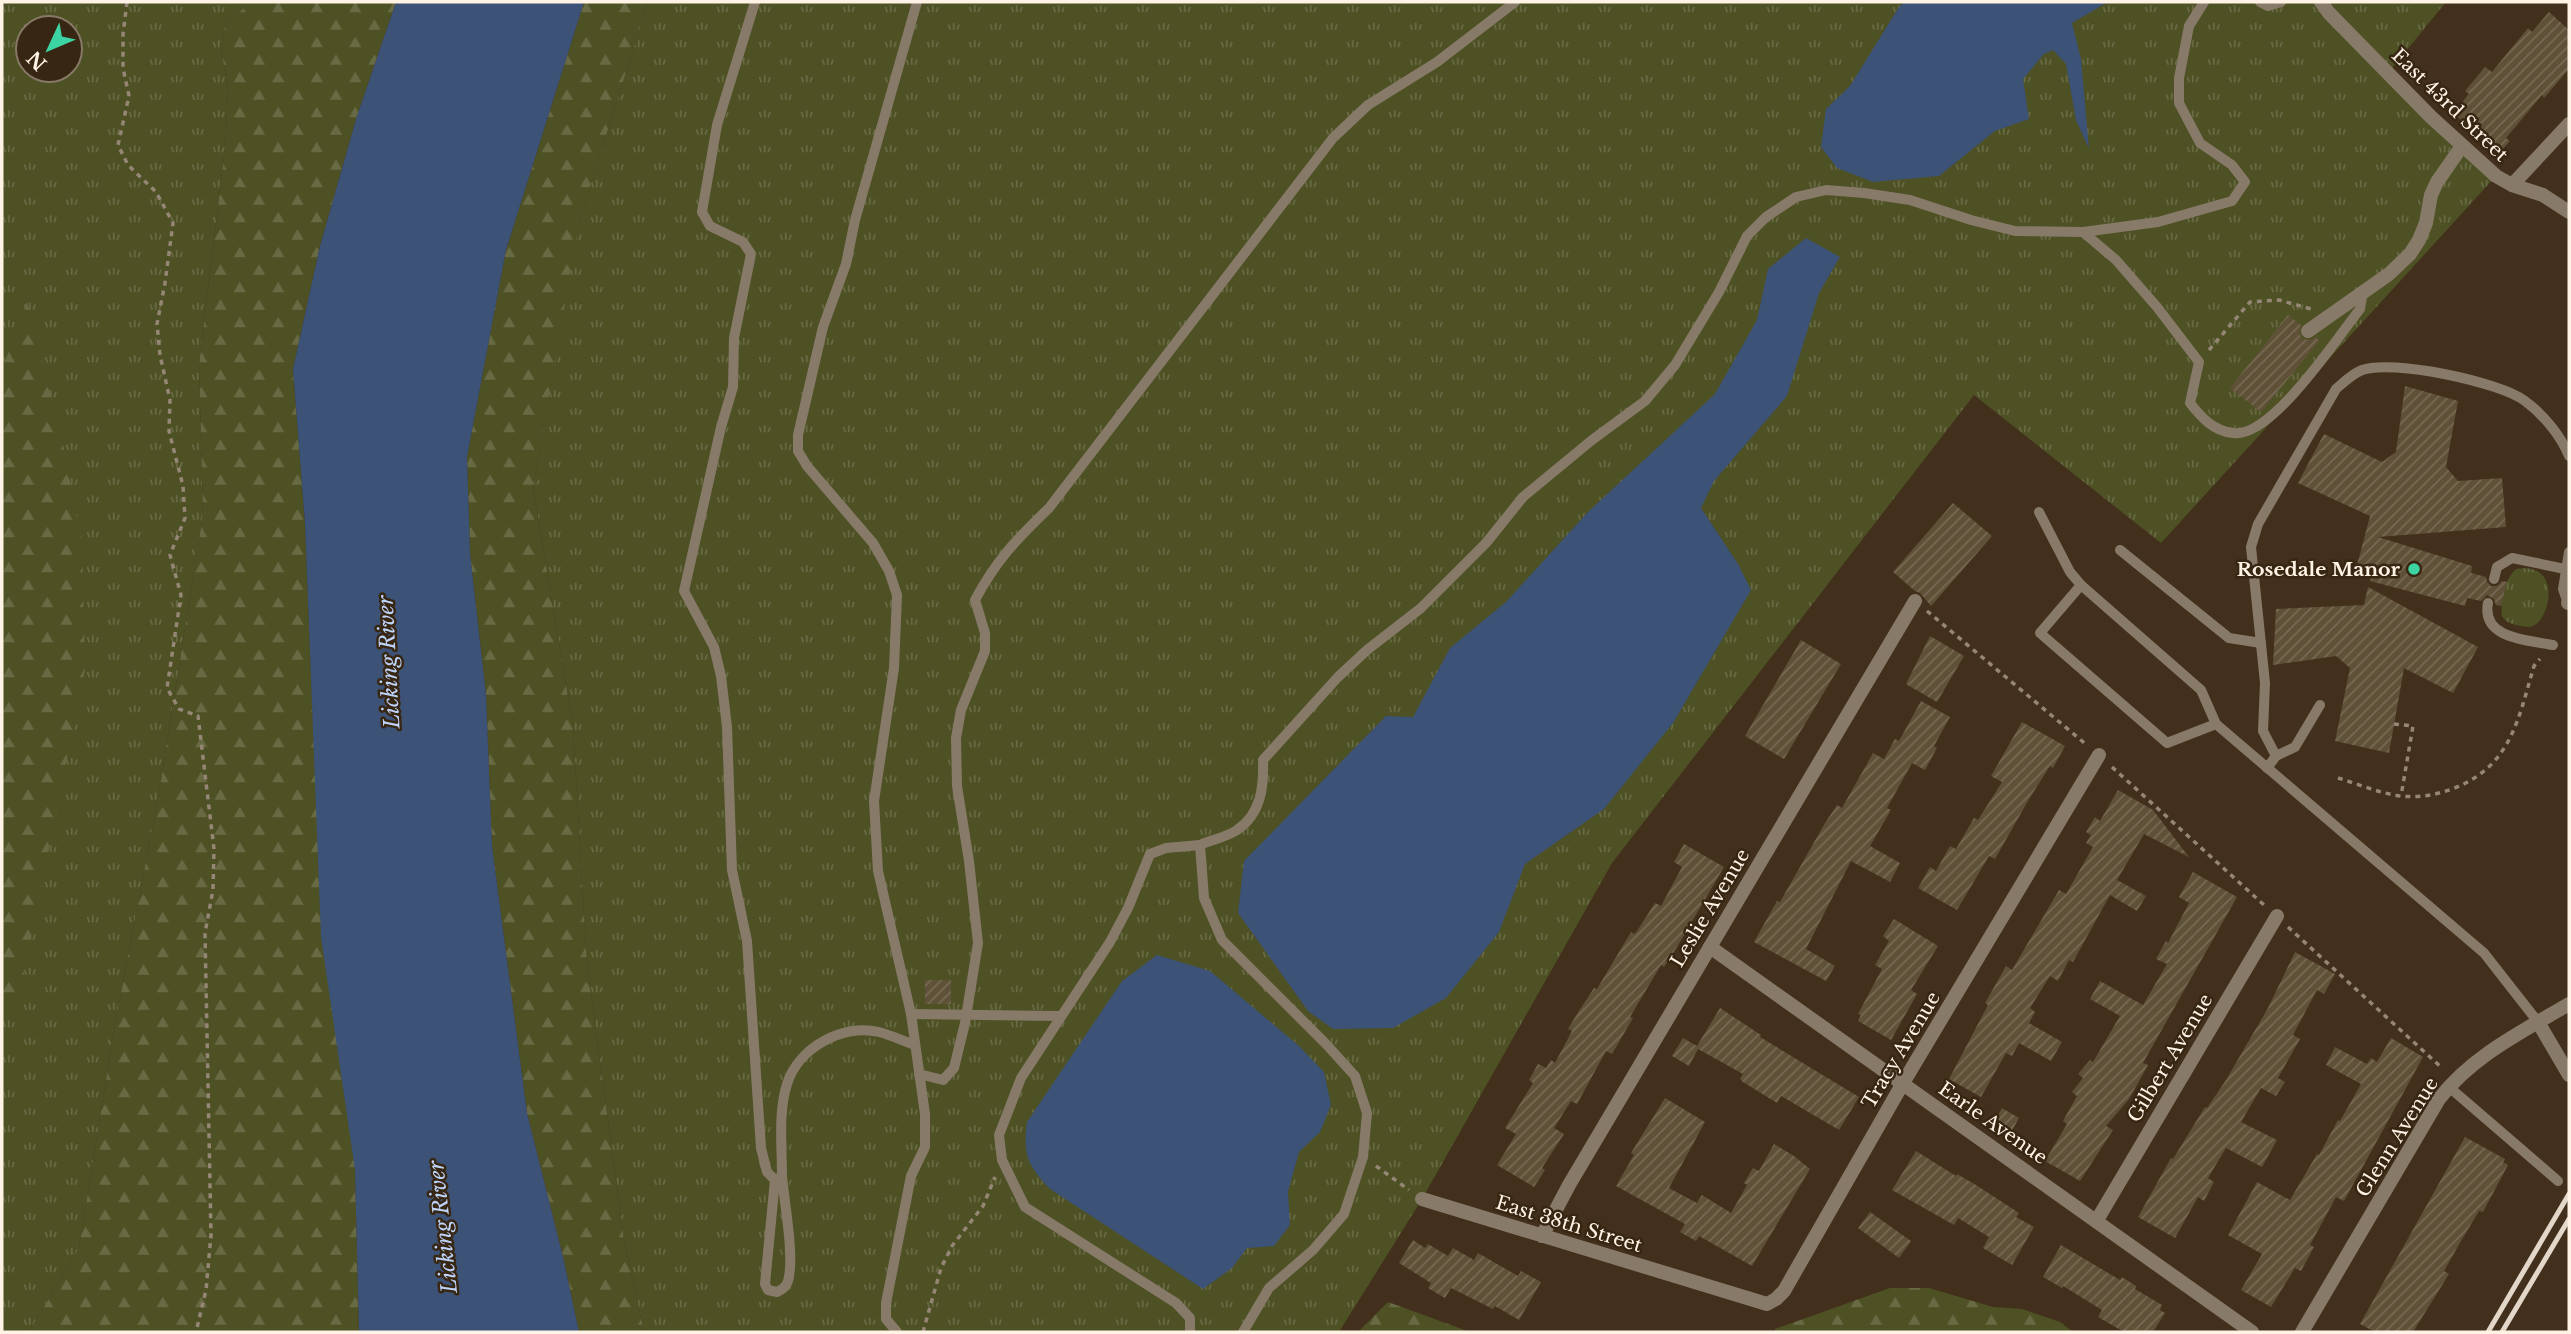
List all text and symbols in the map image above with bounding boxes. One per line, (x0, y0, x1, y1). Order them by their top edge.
north arrow (14, 14, 84, 84)
street label: East 43rd Street (2387, 44, 2513, 167)
text: N (23, 46, 52, 75)
place label: Rosedale Manor (2237, 558, 2401, 581)
marker: Rosedale Manor (2406, 561, 2422, 577)
water label: Licking River (372, 593, 406, 730)
street label: Leslie Avenue (1666, 845, 1754, 971)
street label: Tracy Avenue (1857, 987, 1945, 1113)
street label: Gilbert Avenue (2123, 990, 2217, 1126)
street label: Glenn Avenue (2351, 1073, 2443, 1201)
street label: Earle Avenue (1934, 1077, 2052, 1169)
water label: Licking River (423, 1158, 463, 1296)
street label: East 38th Street (1493, 1191, 1646, 1257)

